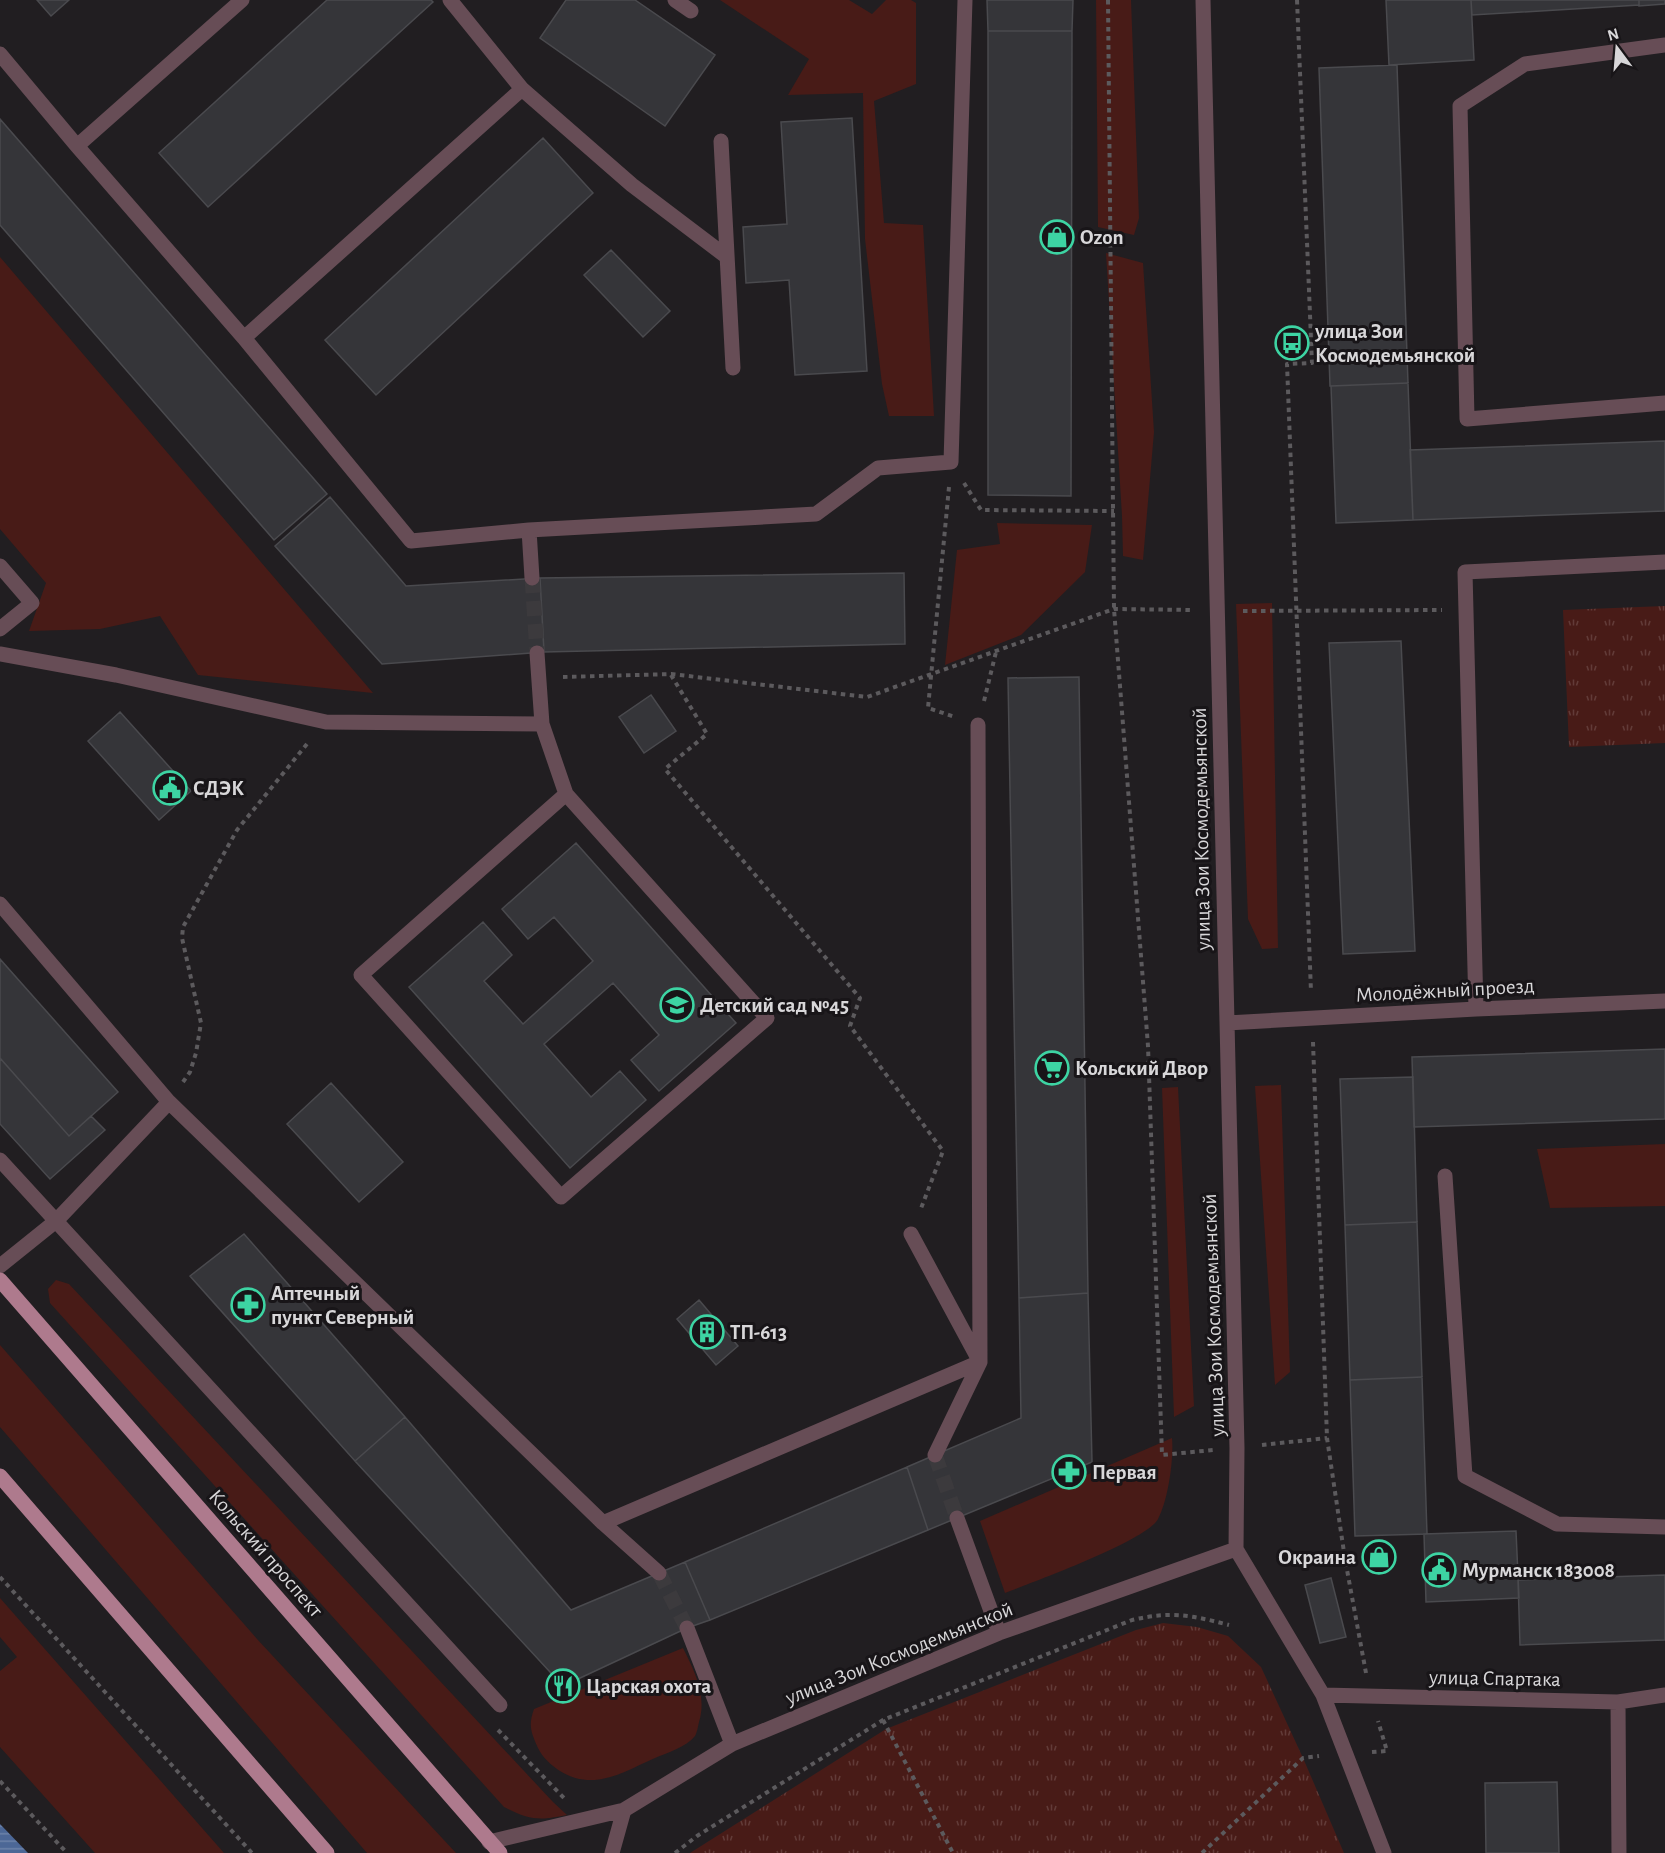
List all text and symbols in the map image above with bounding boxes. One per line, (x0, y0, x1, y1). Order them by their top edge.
north arrow (1587, 18, 1647, 78)
text: N (1606, 25, 1621, 44)
shop icon: Ozon (1039, 219, 1075, 255)
place label: Ozon (1080, 227, 1124, 248)
place label: улица Зои Космодемьянской (1314, 321, 1475, 366)
bus stop icon: улица Зои Космодемьянской (1274, 325, 1310, 361)
street label: улица Зои Космодемьянской (1189, 707, 1214, 952)
public building icon: СДЭК (152, 770, 188, 806)
place label: СДЭК (193, 778, 244, 799)
street label: Молодёжный проезд (1355, 975, 1535, 1006)
school or university icon: Детский сад №45 (659, 987, 695, 1023)
place label: Детский сад №45 (700, 995, 849, 1016)
supermarket icon: Кольский Двор (1034, 1050, 1070, 1086)
place label: Кольский Двор (1075, 1058, 1208, 1079)
street label: улица Зои Космодемьянской (1199, 1193, 1228, 1438)
place label: Аптечный пункт Северный (271, 1283, 414, 1328)
pharmacy icon: Аптечный пункт Северный (230, 1287, 266, 1323)
building icon: ТП-613 (689, 1314, 725, 1350)
place label: ТП-613 (730, 1322, 787, 1343)
pharmacy icon: Первая (1051, 1454, 1087, 1490)
place label: Первая (1092, 1462, 1157, 1483)
street label: Кольский проспект (205, 1485, 327, 1621)
shop icon: Окраина (1361, 1539, 1397, 1575)
place label: Окраина (1278, 1547, 1356, 1568)
public building icon: Мурманск 183008 (1421, 1552, 1457, 1588)
place label: Мурманск 183008 (1462, 1560, 1615, 1581)
street label: улица Зои Космодемьянской (782, 1598, 1016, 1709)
street label: улица Спартака (1428, 1667, 1561, 1690)
restaurant icon: Царская охота (545, 1668, 581, 1704)
place label: Царская охота (586, 1676, 711, 1697)

